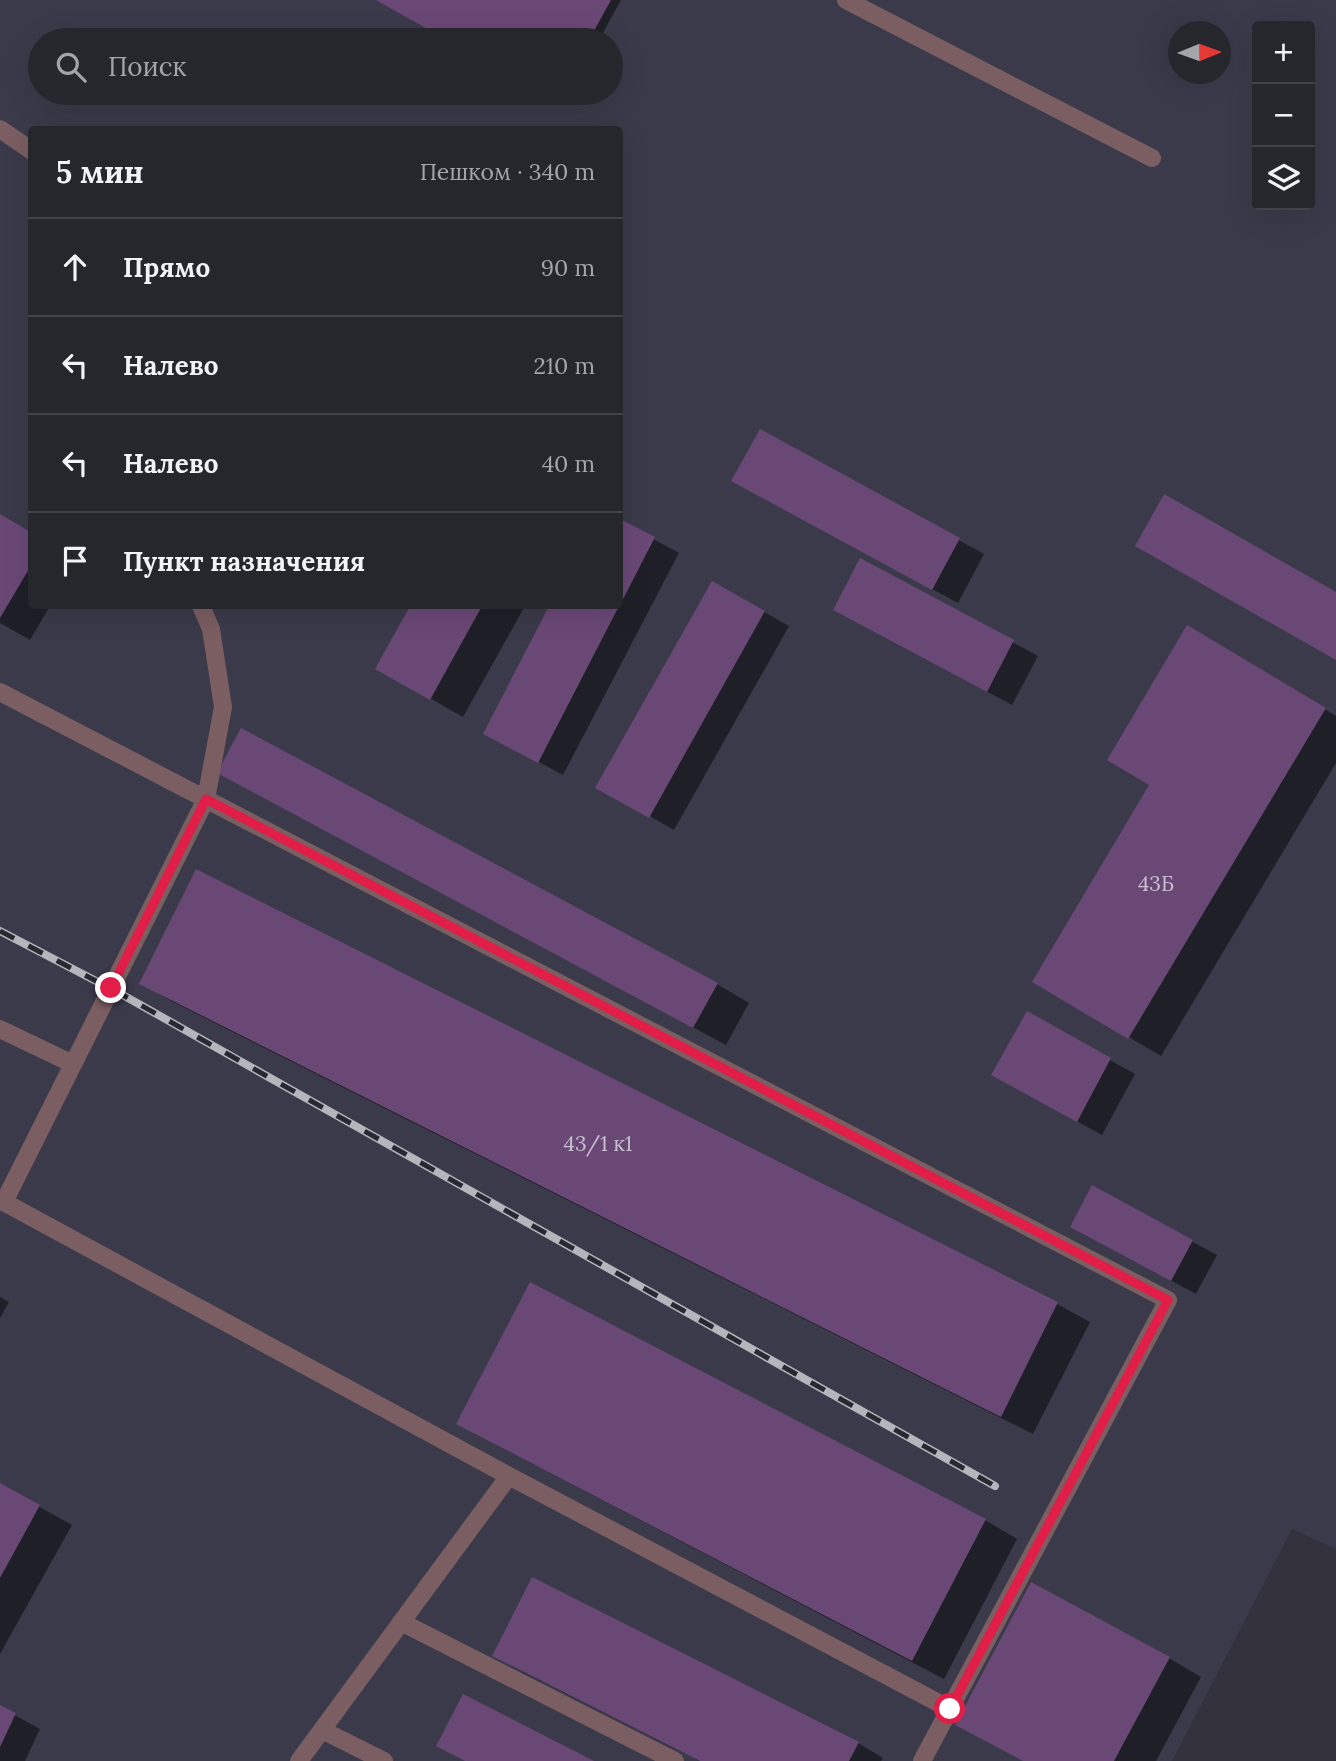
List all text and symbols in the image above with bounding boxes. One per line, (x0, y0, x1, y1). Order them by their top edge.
north arrow (1168, 21, 1231, 84)
map controls (1252, 21, 1315, 210)
button: + (1252, 21, 1315, 84)
search box (28, 28, 623, 105)
icon: search (52, 48, 90, 86)
text: Поиск (108, 50, 187, 83)
button: − (1252, 84, 1315, 147)
button: layers (1252, 147, 1315, 210)
text: 5 мин (56, 153, 144, 191)
text: Пешком · 340 m (420, 157, 595, 186)
icon: ahead (56, 248, 94, 286)
text: Прямо (123, 251, 210, 284)
text: 90 m (541, 253, 595, 282)
icon: left (56, 346, 94, 384)
text: Налево (123, 349, 219, 382)
text: 210 m (533, 351, 595, 380)
icon: left (56, 444, 94, 482)
text: Налево (123, 447, 219, 480)
text: 40 m (542, 449, 595, 478)
icon: arrive (56, 542, 94, 580)
text: Пункт назначения (123, 545, 365, 578)
house number: 43Б (1138, 870, 1174, 897)
route end (95, 972, 126, 1003)
house number: 43/1 к1 (564, 1130, 632, 1157)
route start (934, 1693, 965, 1724)

